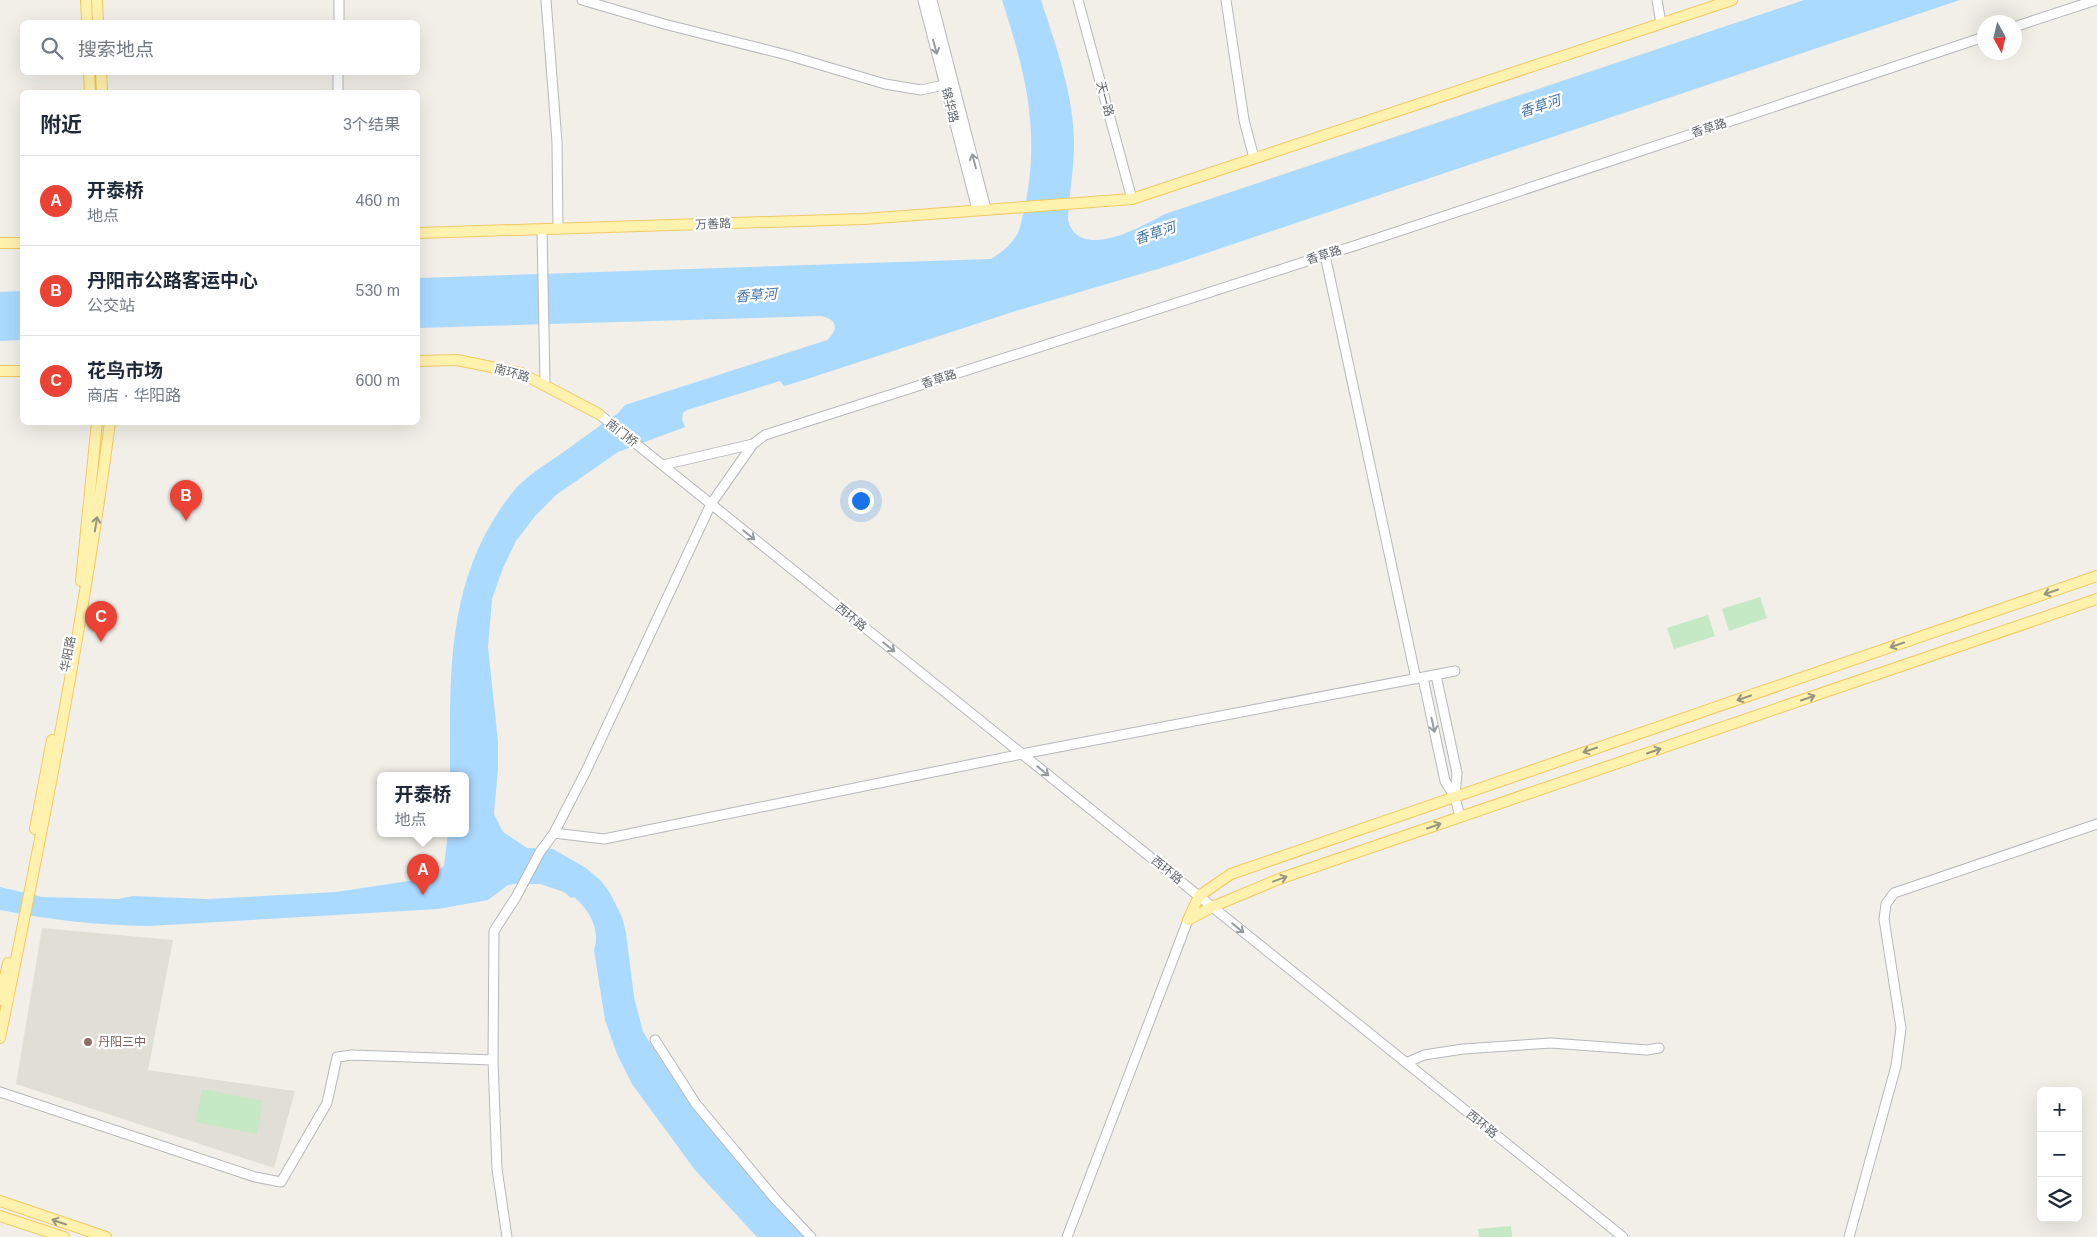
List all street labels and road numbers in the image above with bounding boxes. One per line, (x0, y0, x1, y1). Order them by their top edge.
street label: 天一路 (1094, 80, 1116, 118)
street label: 锦华路 (939, 86, 961, 124)
street label: 香草路 (1690, 116, 1728, 140)
street label: 万善路 (695, 216, 731, 232)
street label: 香草路 (1305, 243, 1343, 267)
street label: 南环路 (493, 361, 531, 385)
street label: 香草路 (920, 367, 958, 391)
street label: 南门桥 (604, 416, 640, 450)
street label: 西环路 (833, 600, 869, 634)
street label: 华阳路 (58, 635, 78, 673)
street label: 西环路 (1149, 853, 1185, 887)
street label: 西环路 (1464, 1107, 1500, 1141)

